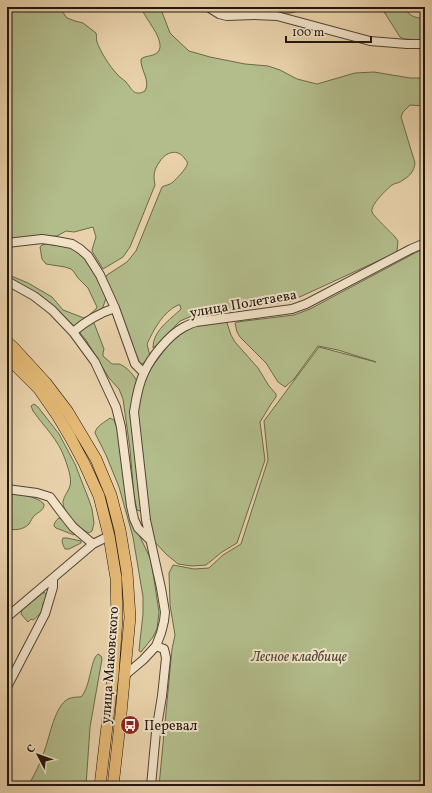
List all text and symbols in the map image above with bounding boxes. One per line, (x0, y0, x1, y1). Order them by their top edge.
scale bar (286, 18, 371, 44)
text: 100 m (292, 25, 325, 41)
street label: улица Полетаева (188, 286, 298, 323)
street label: улица Маковского (97, 606, 124, 725)
park label: Лесное кладбище (250, 648, 347, 667)
bus stop icon: Перевал (119, 714, 141, 736)
place label: Перевал (144, 717, 198, 736)
north arrow (18, 735, 58, 775)
text: С (24, 742, 40, 757)

